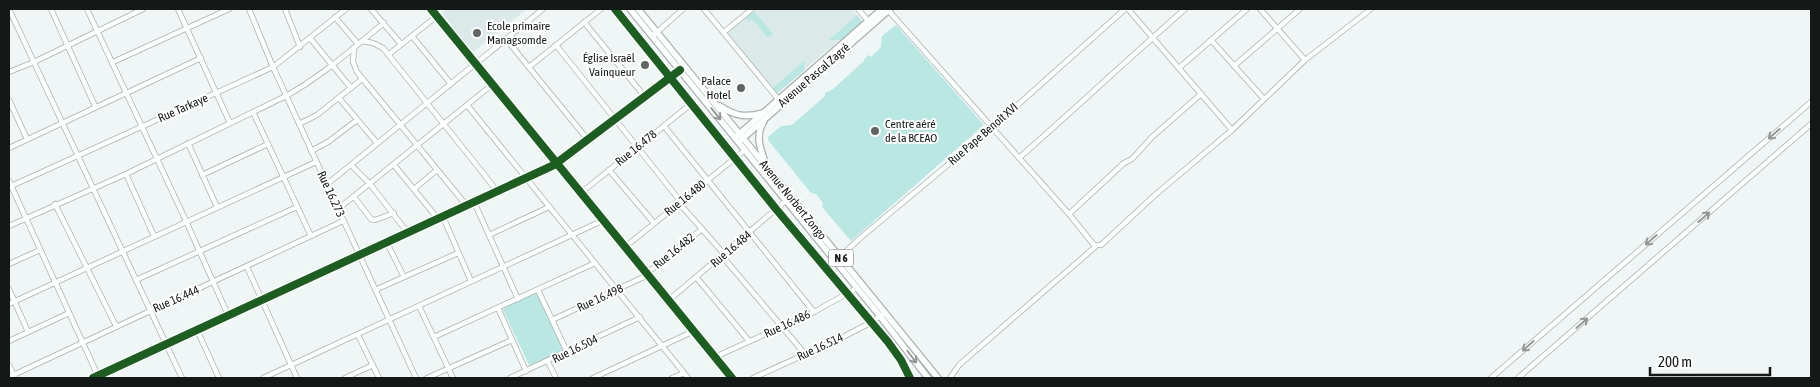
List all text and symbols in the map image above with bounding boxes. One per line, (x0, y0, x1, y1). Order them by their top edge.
place label: Ecole primaire Managsomde (487, 19, 550, 47)
marker: Ecole primaire Managsomde (471, 27, 483, 39)
street label: Avenue Pascal Zagré (775, 40, 853, 110)
place label: Église Israël Vainqueur (583, 51, 636, 79)
marker: Église Israël Vainqueur (639, 59, 651, 71)
place label: Palace Hotel (701, 74, 732, 102)
marker: Palace Hotel (735, 82, 747, 94)
street label: Rue Tarkaye (156, 91, 210, 125)
street label: Rue Pape Benoît XVI (945, 100, 1021, 168)
one-way arrow (710, 108, 721, 121)
place label: Centre aéré de la BCEAO (885, 117, 937, 145)
marker: Centre aéré de la BCEAO (869, 125, 881, 137)
street label: Rue 16.478 (612, 127, 660, 169)
one-way arrow (1768, 128, 1781, 139)
street label: Avenue Norbert Zongo (757, 157, 830, 243)
street label: Rue 16.273 (314, 169, 348, 219)
street label: Rue 16.480 (661, 177, 709, 219)
one-way arrow (1698, 211, 1711, 223)
street label: Rue 16.484 (708, 228, 755, 270)
street label: Rue 16.482 (650, 230, 698, 272)
one-way arrow (1645, 234, 1658, 245)
road number: N 6 (828, 250, 854, 266)
street label: Rue 16.498 (575, 281, 626, 315)
street label: Rue 16.444 (151, 282, 202, 315)
street label: Rue 16.486 (762, 307, 813, 341)
one-way arrow (1575, 318, 1588, 329)
street label: Rue 16.514 (795, 330, 846, 364)
street label: Rue 16.504 (550, 332, 601, 366)
one-way arrow (1522, 340, 1535, 352)
scale bar (1650, 344, 1770, 376)
one-way arrow (906, 350, 917, 363)
text: 200 m (1658, 353, 1692, 370)

